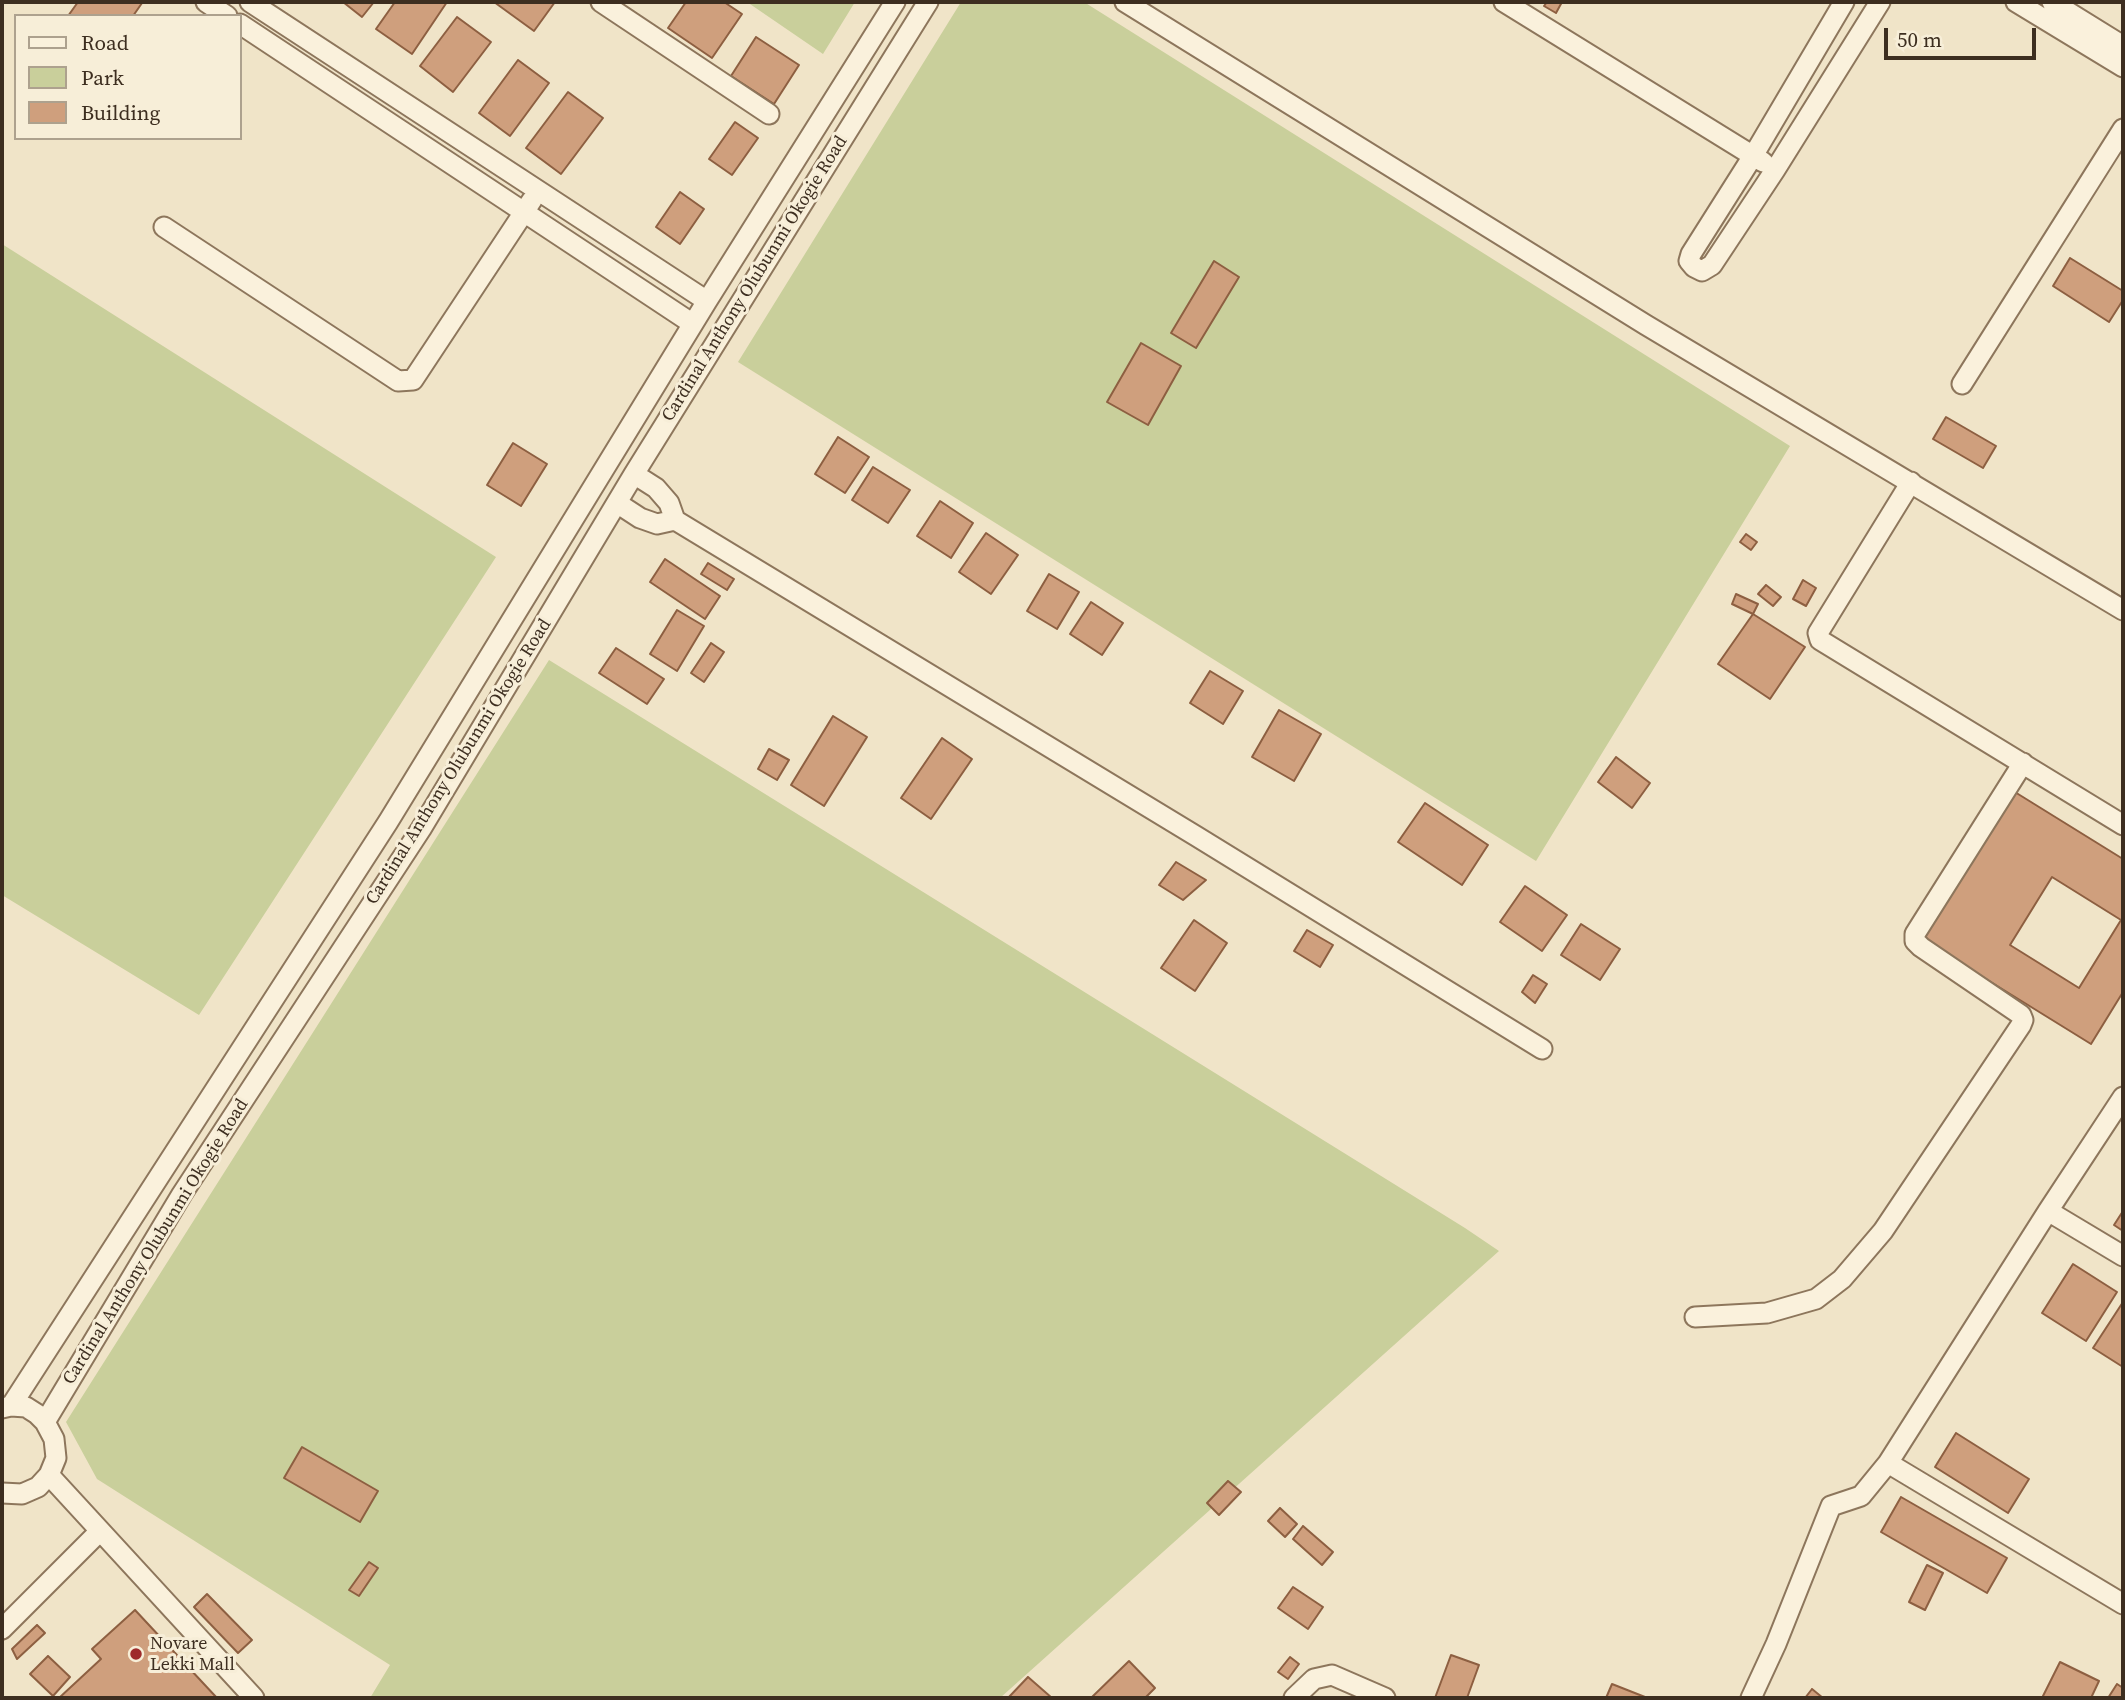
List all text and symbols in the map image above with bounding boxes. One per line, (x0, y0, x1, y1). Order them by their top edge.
legend (14, 14, 242, 140)
scale bar (1887, 14, 2039, 58)
text: 50 m (1897, 25, 1942, 54)
text: Road (81, 28, 129, 57)
text: Park (81, 63, 124, 92)
text: Building (81, 98, 160, 127)
street label: Cardinal Anthony Olubunmi Okogie Road (658, 132, 852, 426)
street label: Cardinal Anthony Olubunmi Okogie Road (362, 615, 556, 909)
street label: Cardinal Anthony Olubunmi Okogie Road (59, 1095, 253, 1389)
place label: Novare Lekki Mall (150, 1633, 235, 1676)
marker: Novare Lekki Mall (128, 1646, 144, 1662)

